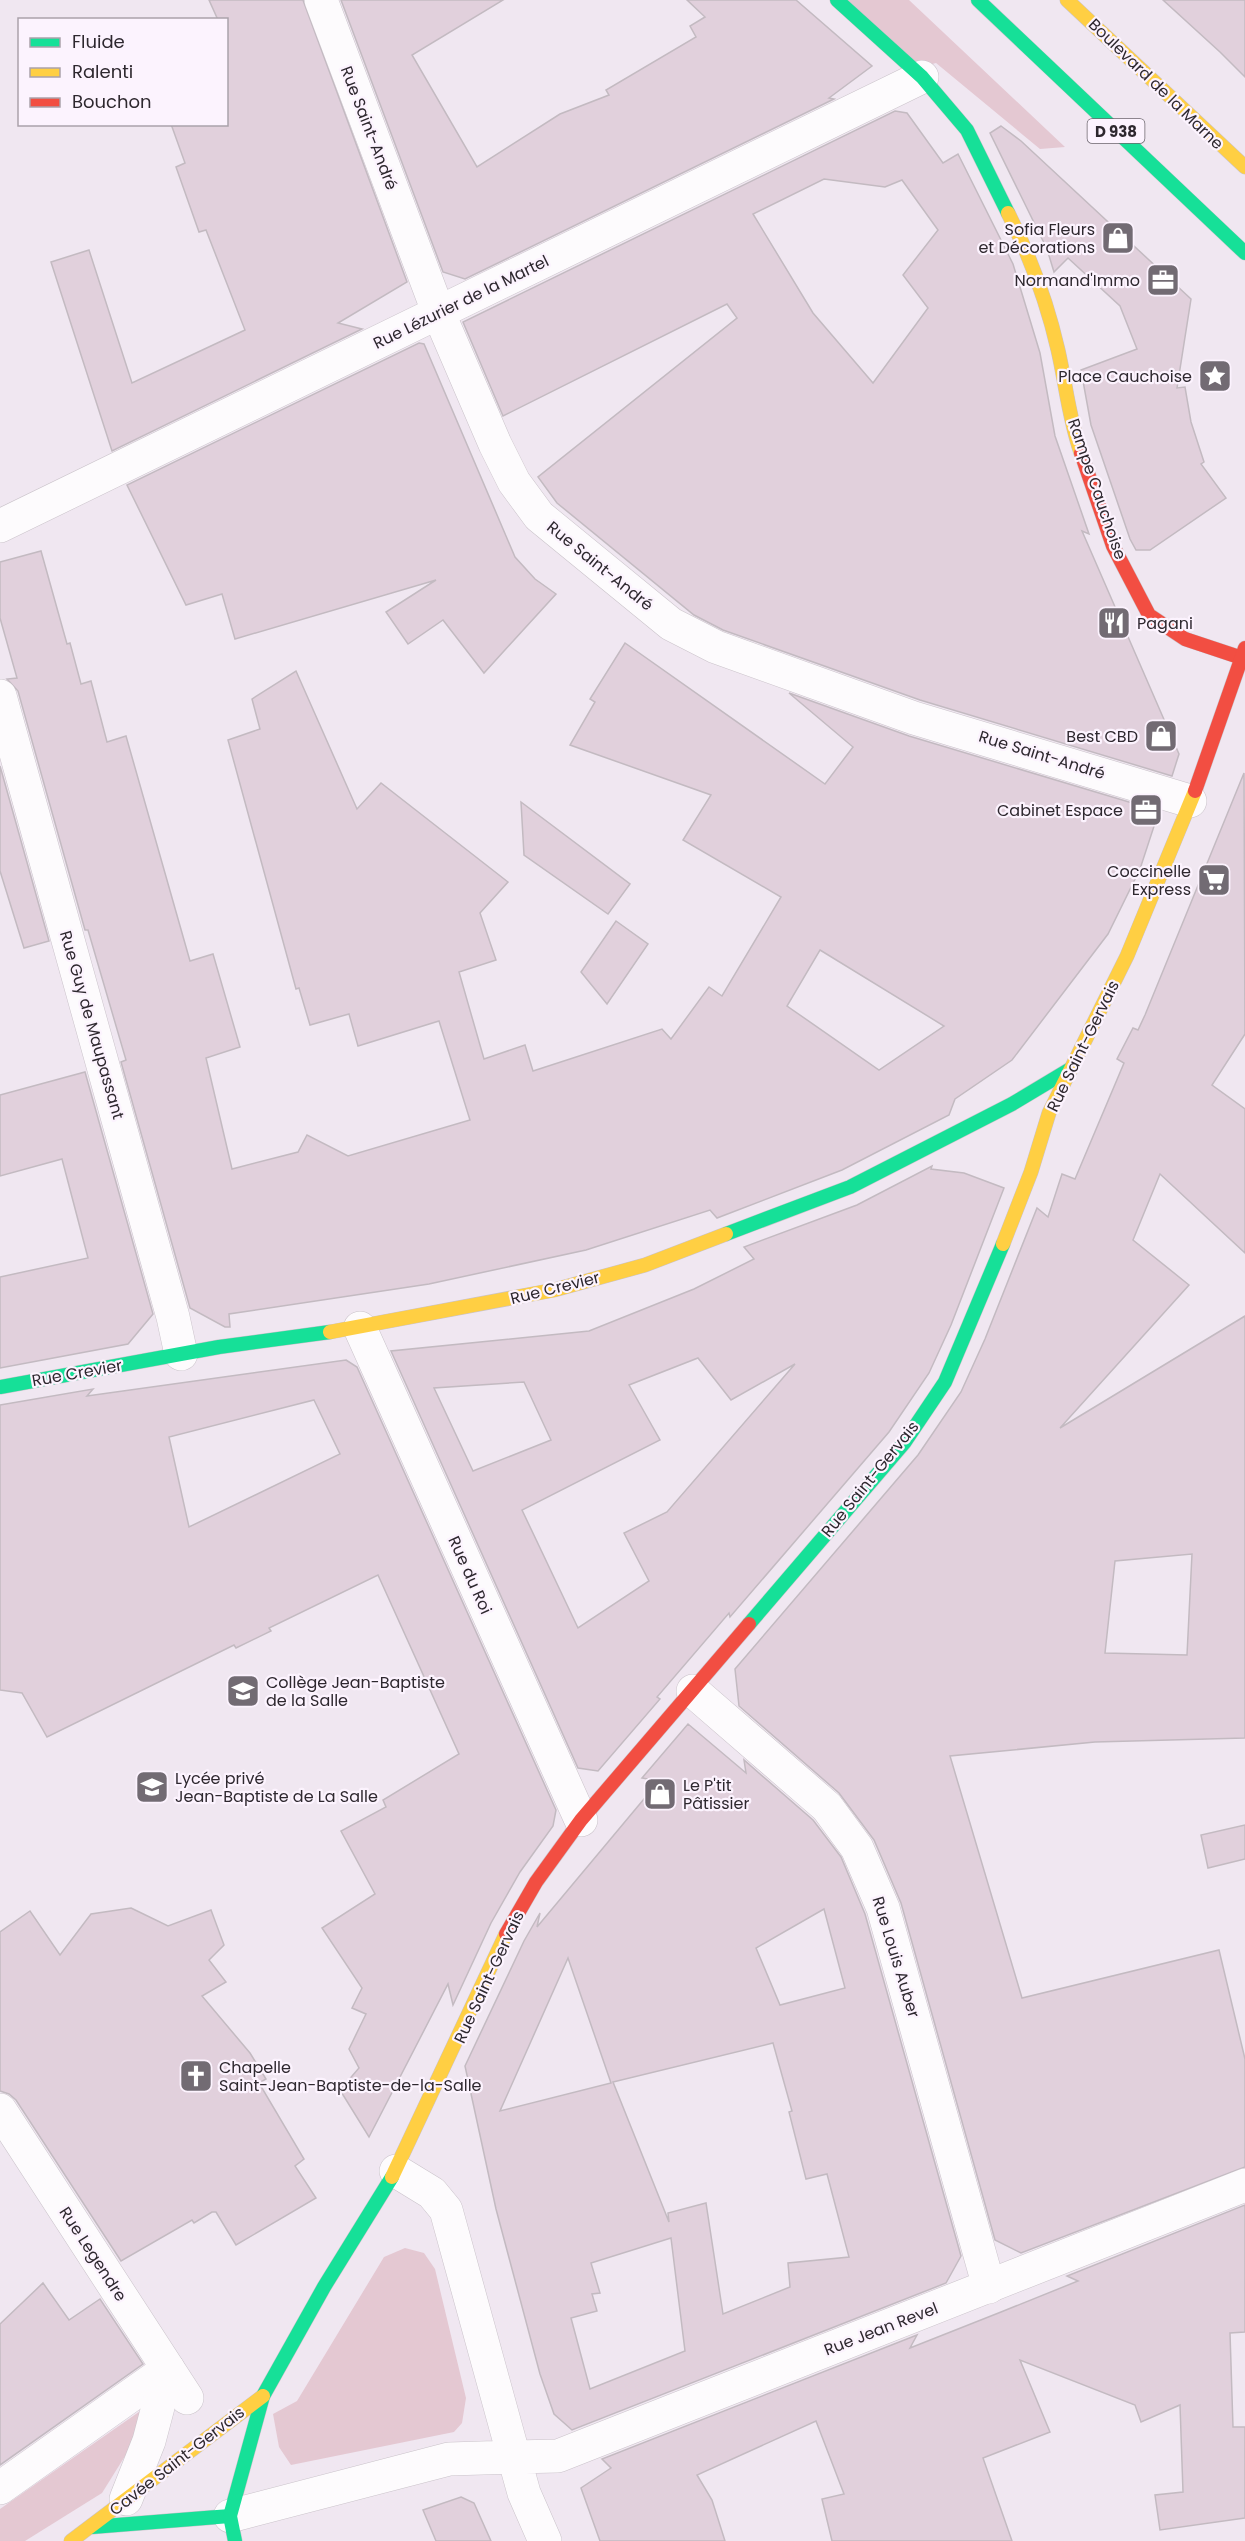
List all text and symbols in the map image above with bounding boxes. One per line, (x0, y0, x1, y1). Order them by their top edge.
street label: Boulevard de la Marne (1083, 13, 1229, 155)
legend (18, 18, 228, 126)
text: Fluide (72, 29, 125, 54)
text: Ralenti (72, 59, 133, 84)
street label: Rue Saint-André (335, 63, 403, 193)
text: Bouchon (72, 89, 152, 114)
road number: D 938 (1088, 119, 1144, 143)
place label: Sofia Fleurs et Décorations (978, 218, 1095, 259)
shop icon: Sofia Fleurs et Décorations (1100, 220, 1136, 256)
street label: Rue Lézurier de la Martel (369, 249, 553, 355)
office icon: Normand'Immo (1145, 262, 1181, 298)
place label: Normand'Immo (1015, 269, 1140, 292)
place icon: Place Cauchoise (1197, 358, 1233, 394)
place label: Place Cauchoise (1058, 365, 1192, 388)
street label: Rampe Cauchoise (1062, 415, 1132, 563)
street label: Rue Saint-André (542, 516, 658, 616)
restaurant icon: Pagani (1096, 605, 1132, 641)
place label: Pagani (1137, 612, 1193, 635)
shop icon: Best CBD (1143, 718, 1179, 754)
street label: Rue Saint-André (976, 725, 1108, 785)
place label: Best CBD (1066, 725, 1138, 748)
office icon: Cabinet Espace (1128, 792, 1164, 828)
place label: Cabinet Espace (997, 799, 1123, 822)
place label: Coccinelle Express (1107, 860, 1191, 901)
supermarket icon: Coccinelle Express (1196, 862, 1232, 898)
street label: Rue Guy de Maupassant (54, 928, 130, 1122)
street label: Rue Saint-Gervais (1041, 976, 1125, 1116)
street label: Rue Crevier (508, 1266, 602, 1310)
street label: Rue Crevier (30, 1354, 124, 1392)
street label: Rue Saint-Gervais (816, 1416, 924, 1542)
street label: Rue du Roi (443, 1532, 497, 1618)
place label: Collège Jean-Baptiste de la Salle (266, 1671, 445, 1712)
school or university icon: Collège Jean-Baptiste de la Salle (225, 1673, 261, 1709)
place label: Lycée privé Jean-Baptiste de La Salle (175, 1767, 378, 1808)
school or university icon: Lycée privé Jean-Baptiste de La Salle (134, 1769, 170, 1805)
place label: Le P'tit Pâtissier (683, 1774, 749, 1815)
shop icon: Le P'tit Pâtissier (642, 1776, 678, 1812)
street label: Rue Louis Auber (867, 1893, 925, 2021)
street label: Rue Saint-Gervais (448, 1907, 530, 2047)
place label: Chapelle Saint-Jean-Baptiste-de-la-Salle (219, 2056, 482, 2097)
church icon: Chapelle Saint-Jean-Baptiste-de-la-Salle (178, 2058, 214, 2094)
street label: Rue Legendre (54, 2202, 132, 2306)
street label: Rue Jean Revel (821, 2297, 941, 2361)
street label: Cavée Saint-Gervais (105, 2401, 249, 2521)

